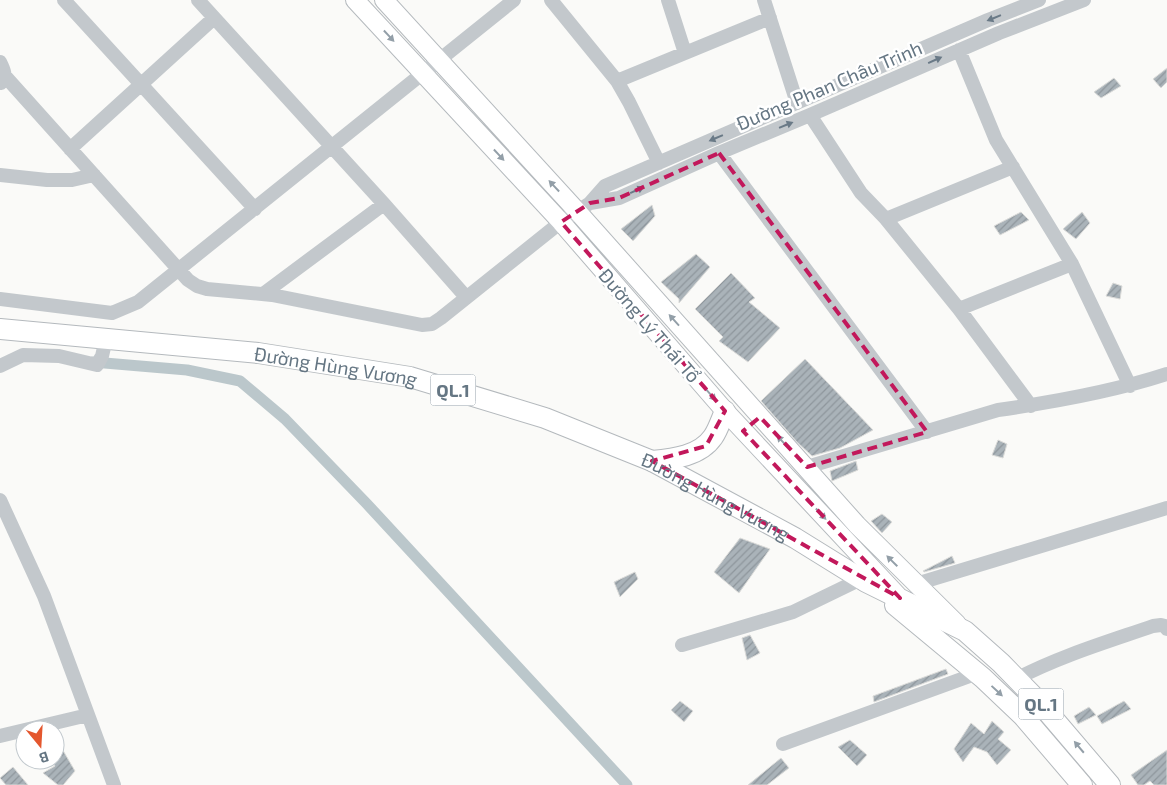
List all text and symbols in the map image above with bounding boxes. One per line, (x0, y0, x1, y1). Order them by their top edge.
one-way arrow (986, 14, 1001, 22)
one-way arrow (383, 29, 394, 42)
street label: Đường Phan Châu Trinh (733, 35, 925, 135)
one-way arrow (928, 56, 942, 64)
one-way arrow (779, 121, 793, 129)
one-way arrow (709, 134, 723, 142)
one-way arrow (493, 149, 505, 161)
one-way arrow (548, 180, 560, 192)
one-way arrow (630, 186, 644, 194)
street label: Đường Lý Thái Tổ (594, 263, 706, 387)
one-way arrow (669, 314, 680, 326)
street label: Đường Hùng Vương (253, 341, 421, 390)
road number: QL.1 (430, 374, 476, 406)
one-way arrow (705, 388, 716, 401)
one-way arrow (776, 435, 788, 447)
street label: Đường Hùng Vương (638, 447, 794, 545)
one-way arrow (815, 507, 827, 519)
one-way arrow (886, 555, 898, 567)
one-way arrow (991, 685, 1003, 697)
road number: QL.1 (1018, 689, 1064, 720)
north arrow (15, 720, 65, 770)
one-way arrow (1074, 741, 1085, 753)
text: B (37, 748, 51, 767)

